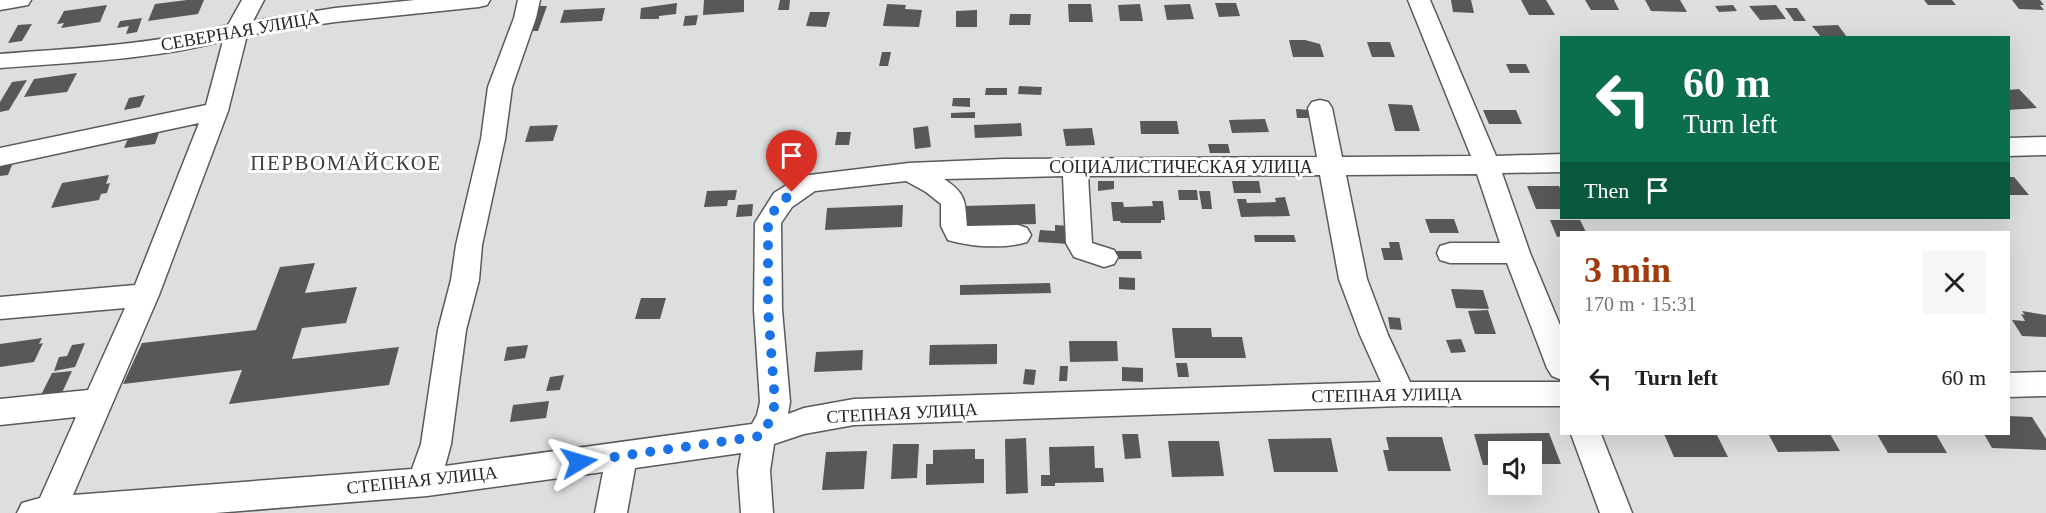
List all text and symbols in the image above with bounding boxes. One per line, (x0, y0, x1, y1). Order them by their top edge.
street label: СЕВЕРНАЯ УЛИЦА (159, 7, 321, 55)
icon: left (1584, 60, 1662, 138)
text: 60 m (1683, 60, 1771, 106)
text: Turn left (1683, 109, 1777, 139)
pin (766, 130, 817, 192)
icon: arrive (775, 139, 808, 172)
district label: ПЕРВОМАЙСКОЕ (250, 151, 442, 175)
street label: СОЦИАЛИСТИЧЕСКАЯ УЛИЦА (1049, 157, 1313, 177)
icon: arrive (1641, 174, 1674, 207)
text: Then (1584, 178, 1629, 203)
text: 3 min (1584, 250, 1671, 290)
button: close (1923, 251, 1986, 314)
text: 170 m · 15:31 (1584, 293, 1697, 315)
icon: left (1584, 362, 1617, 395)
text: Turn left (1635, 365, 1718, 390)
text: 60 m (1941, 365, 1986, 390)
street label: СТЕПНАЯ УЛИЦА (1311, 384, 1463, 406)
street label: СТЕПНАЯ УЛИЦА (826, 399, 978, 427)
position arrow (547, 430, 611, 494)
map controls (1488, 441, 1542, 495)
button: sound (1488, 441, 1542, 495)
street label: СТЕПНАЯ УЛИЦА (346, 462, 498, 498)

